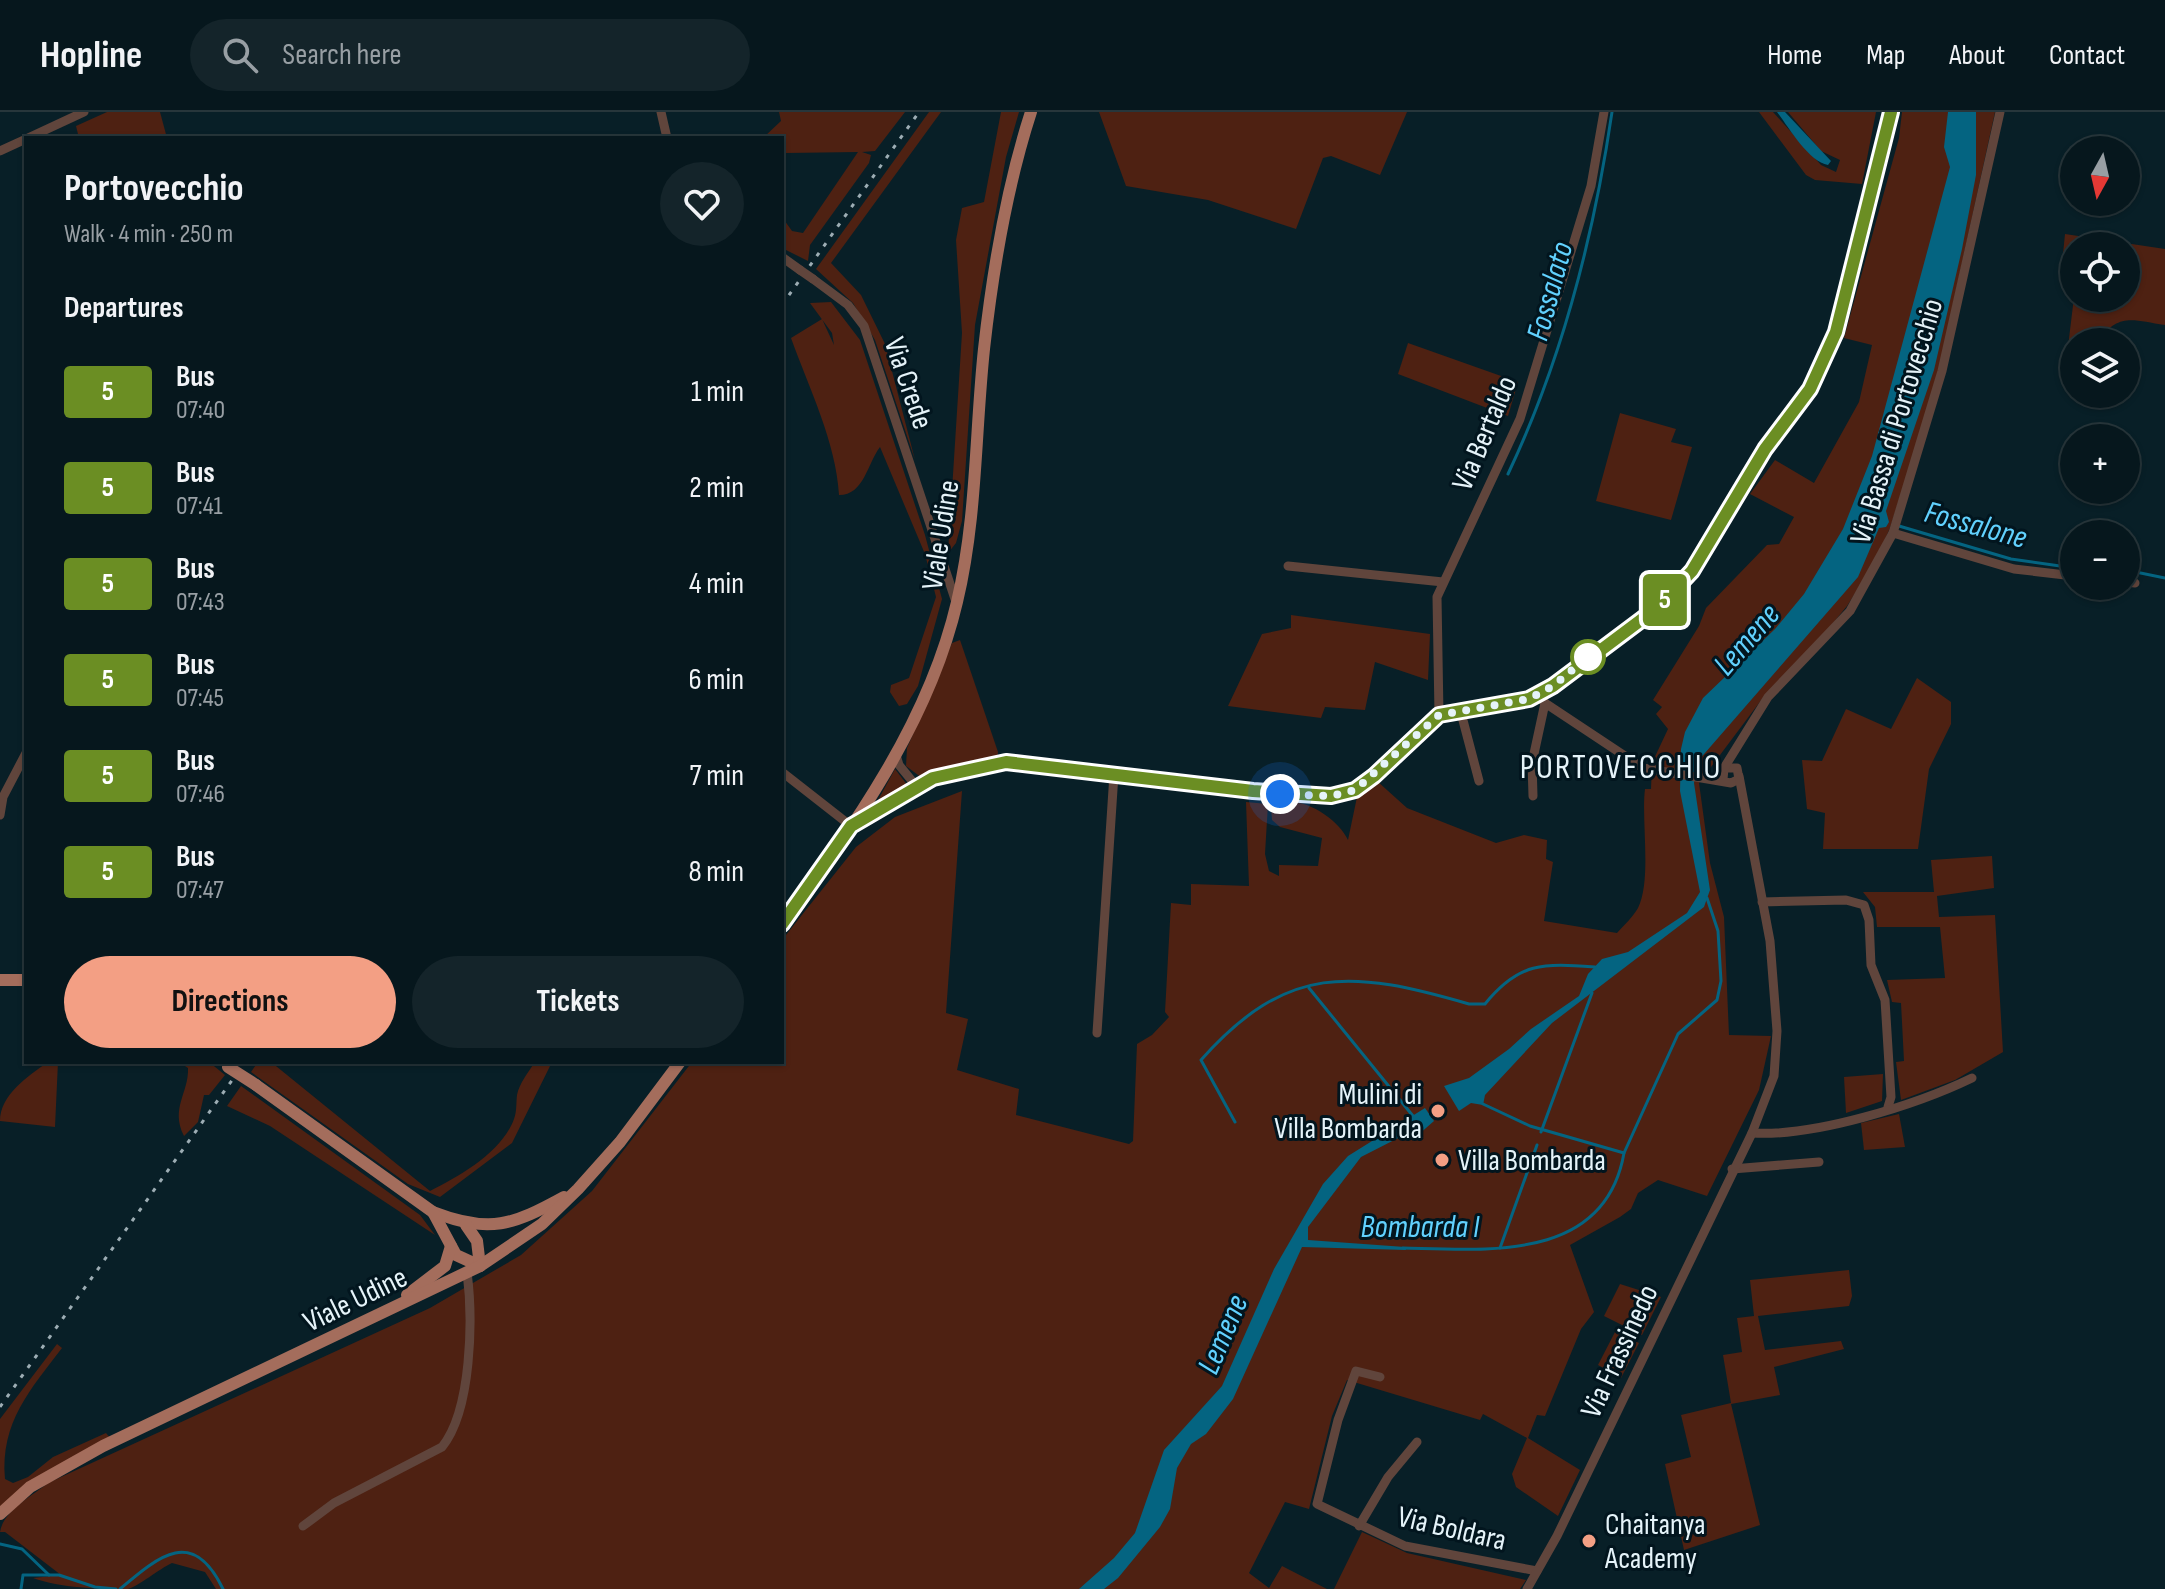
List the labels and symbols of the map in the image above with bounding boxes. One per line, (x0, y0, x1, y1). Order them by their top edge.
north arrow (2060, 136, 2140, 216)
water label: Fossalato (1519, 238, 1582, 345)
street label: Via Bassa di Portovecchio (1843, 295, 1951, 548)
street label: Via Crede (876, 333, 940, 434)
street label: Via Bertaldo (1445, 371, 1525, 496)
street label: Viale Udine (915, 478, 967, 593)
water label: Fossalone (1920, 493, 2031, 558)
line badge: 5 (1639, 574, 1691, 626)
water label: Lemene (1705, 596, 1789, 684)
unlabelled marker (1571, 640, 1605, 674)
district label: PORTOVECCHIO (1520, 747, 1722, 788)
your location (1260, 774, 1300, 814)
place label: Mulini di Villa Bombarda (1274, 1077, 1422, 1147)
marker: Mulini di Villa Bombarda (1429, 1102, 1447, 1120)
place label: Villa Bombarda (1458, 1143, 1606, 1179)
marker: Villa Bombarda (1433, 1151, 1451, 1169)
water label: Bombarda I (1361, 1208, 1480, 1247)
street label: Viale Udine (298, 1259, 413, 1340)
street label: Via Frassinedo (1573, 1279, 1666, 1424)
water label: Lemene (1189, 1289, 1257, 1380)
street label: Via Boldara (1394, 1499, 1510, 1559)
place label: Chaitanya Academy (1604, 1507, 1706, 1577)
marker: Chaitanya Academy (1580, 1532, 1598, 1550)

